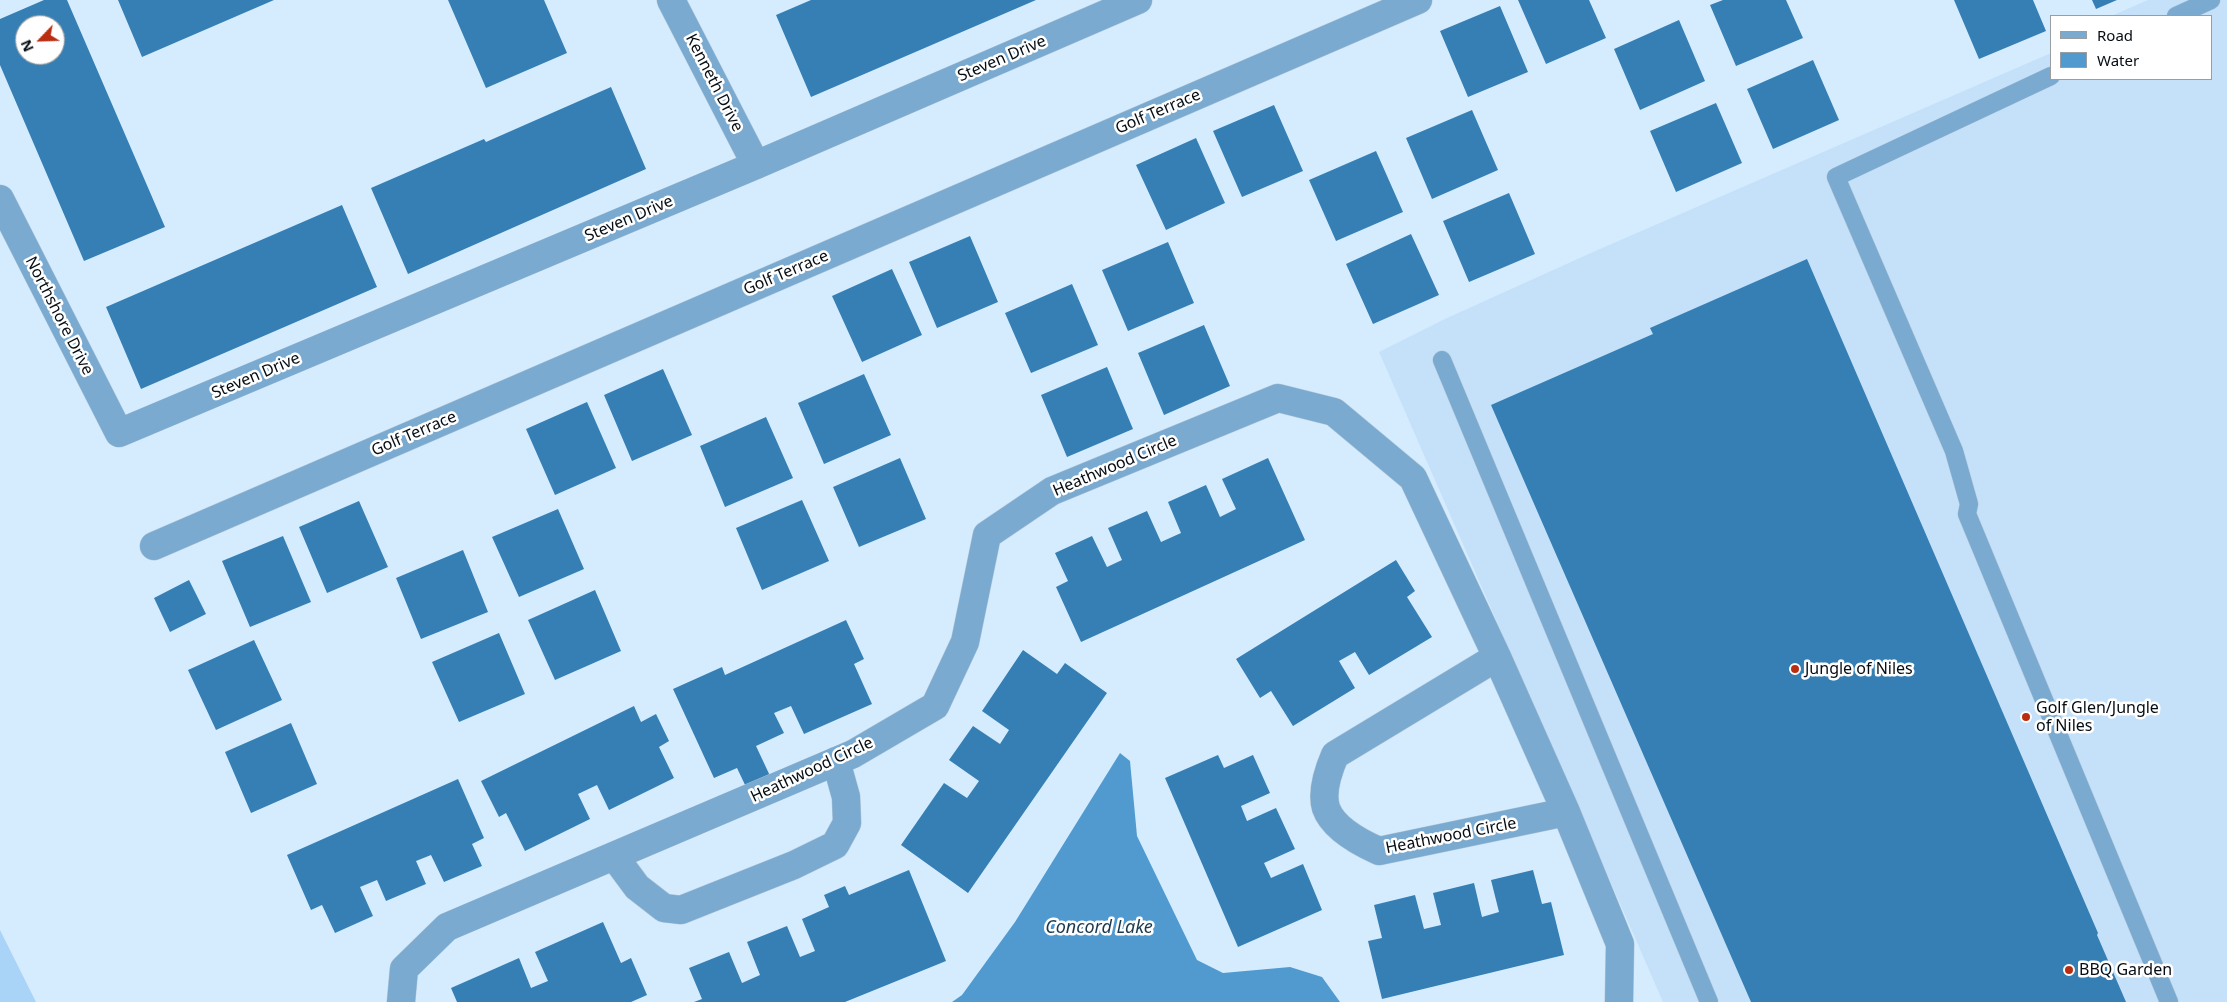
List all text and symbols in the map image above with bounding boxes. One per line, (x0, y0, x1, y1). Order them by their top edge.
north arrow (15, 15, 65, 65)
legend (2050, 15, 2212, 80)
text: Road (2097, 25, 2133, 45)
street label: Kenneth Drive (681, 31, 747, 135)
street label: Steven Drive (955, 32, 1049, 86)
text: N (16, 37, 38, 55)
text: Water (2097, 50, 2139, 70)
street label: Golf Terrace (1113, 85, 1203, 139)
street label: Steven Drive (582, 192, 676, 246)
street label: Golf Terrace (741, 246, 831, 300)
street label: Northshore Drive (21, 254, 97, 378)
street label: Steven Drive (209, 349, 303, 403)
street label: Golf Terrace (369, 407, 459, 461)
street label: Heathwood Circle (1050, 431, 1180, 501)
place label: Jungle of Niles (1805, 659, 1913, 679)
marker: Jungle of Niles (1789, 663, 1801, 675)
place label: Golf Glen/Jungle of Niles (2036, 698, 2159, 736)
marker: Golf Glen/Jungle of Niles (2020, 711, 2032, 723)
street label: Heathwood Circle (748, 733, 876, 807)
street label: Heathwood Circle (1384, 814, 1518, 858)
water label: Concord Lake (1045, 917, 1153, 939)
place label: BBQ Garden (2079, 960, 2172, 980)
marker: BBQ Garden (2063, 964, 2075, 976)

